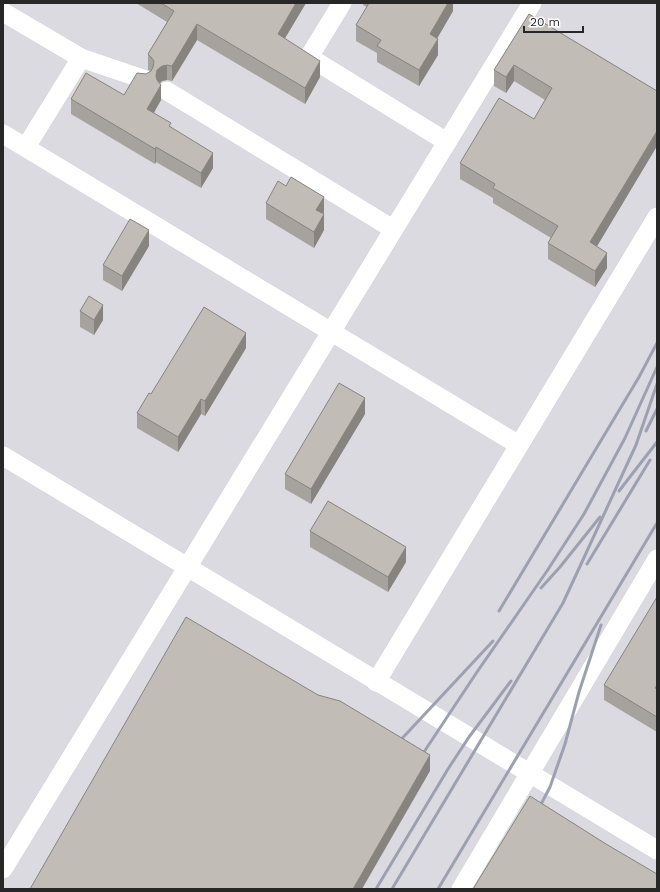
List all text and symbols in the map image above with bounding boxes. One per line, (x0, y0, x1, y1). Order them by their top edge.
scale bar (524, 8, 583, 34)
text: 20 m (530, 15, 560, 29)

